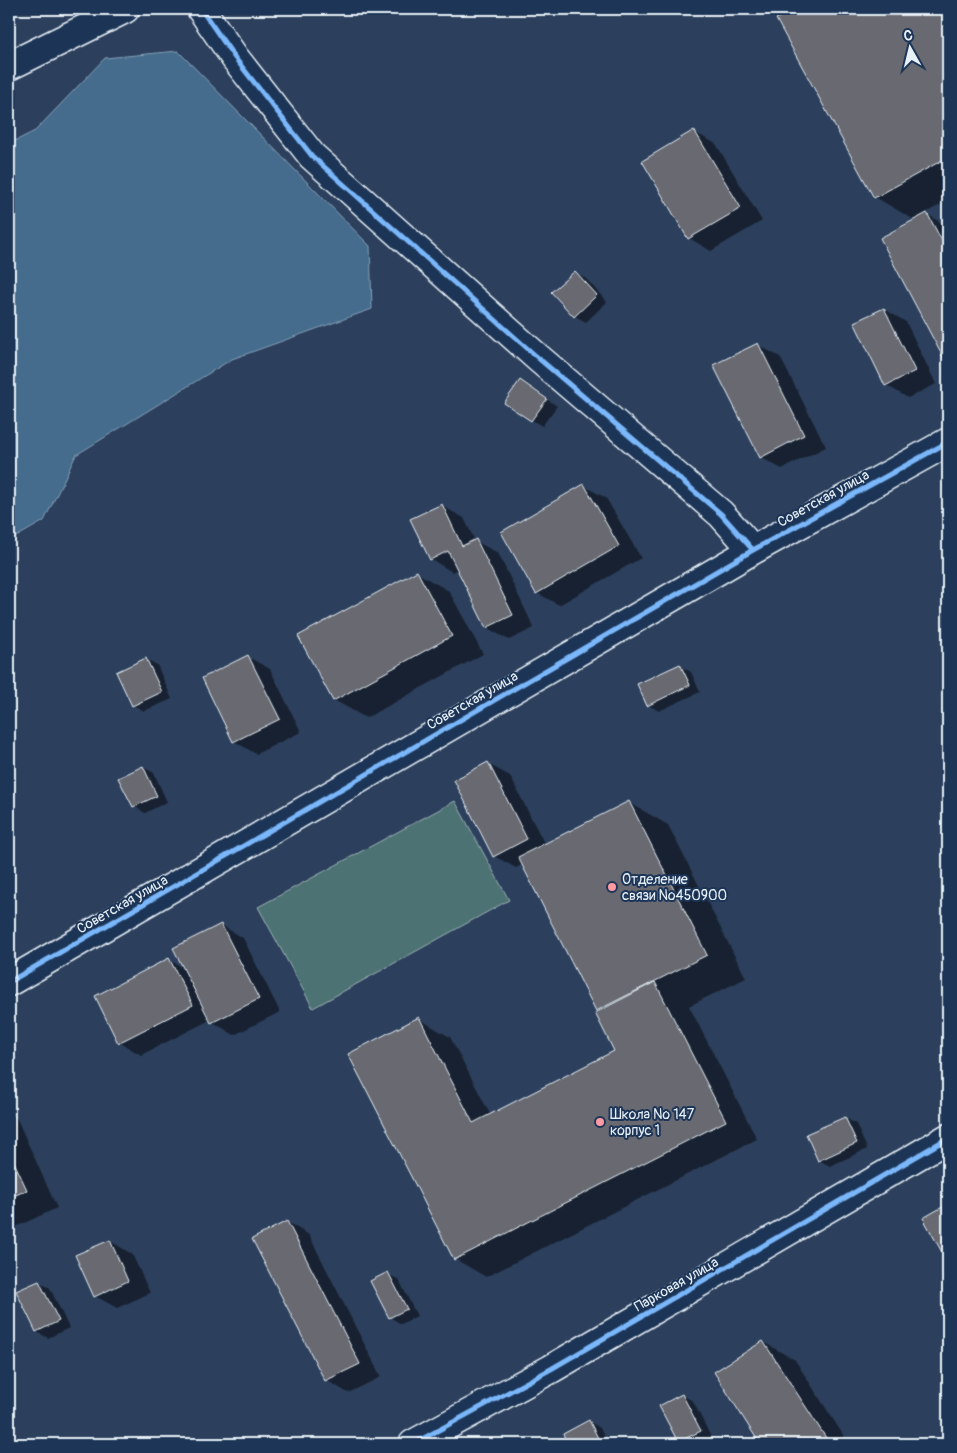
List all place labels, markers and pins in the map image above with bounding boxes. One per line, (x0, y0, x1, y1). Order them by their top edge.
place label: Отделение связи №450900 (622, 871, 727, 904)
marker: Отделение связи №450900 (606, 881, 618, 893)
place label: Школа № 147 корпус 1 (610, 1106, 695, 1139)
marker: Школа № 147 корпус 1 (594, 1116, 606, 1128)

